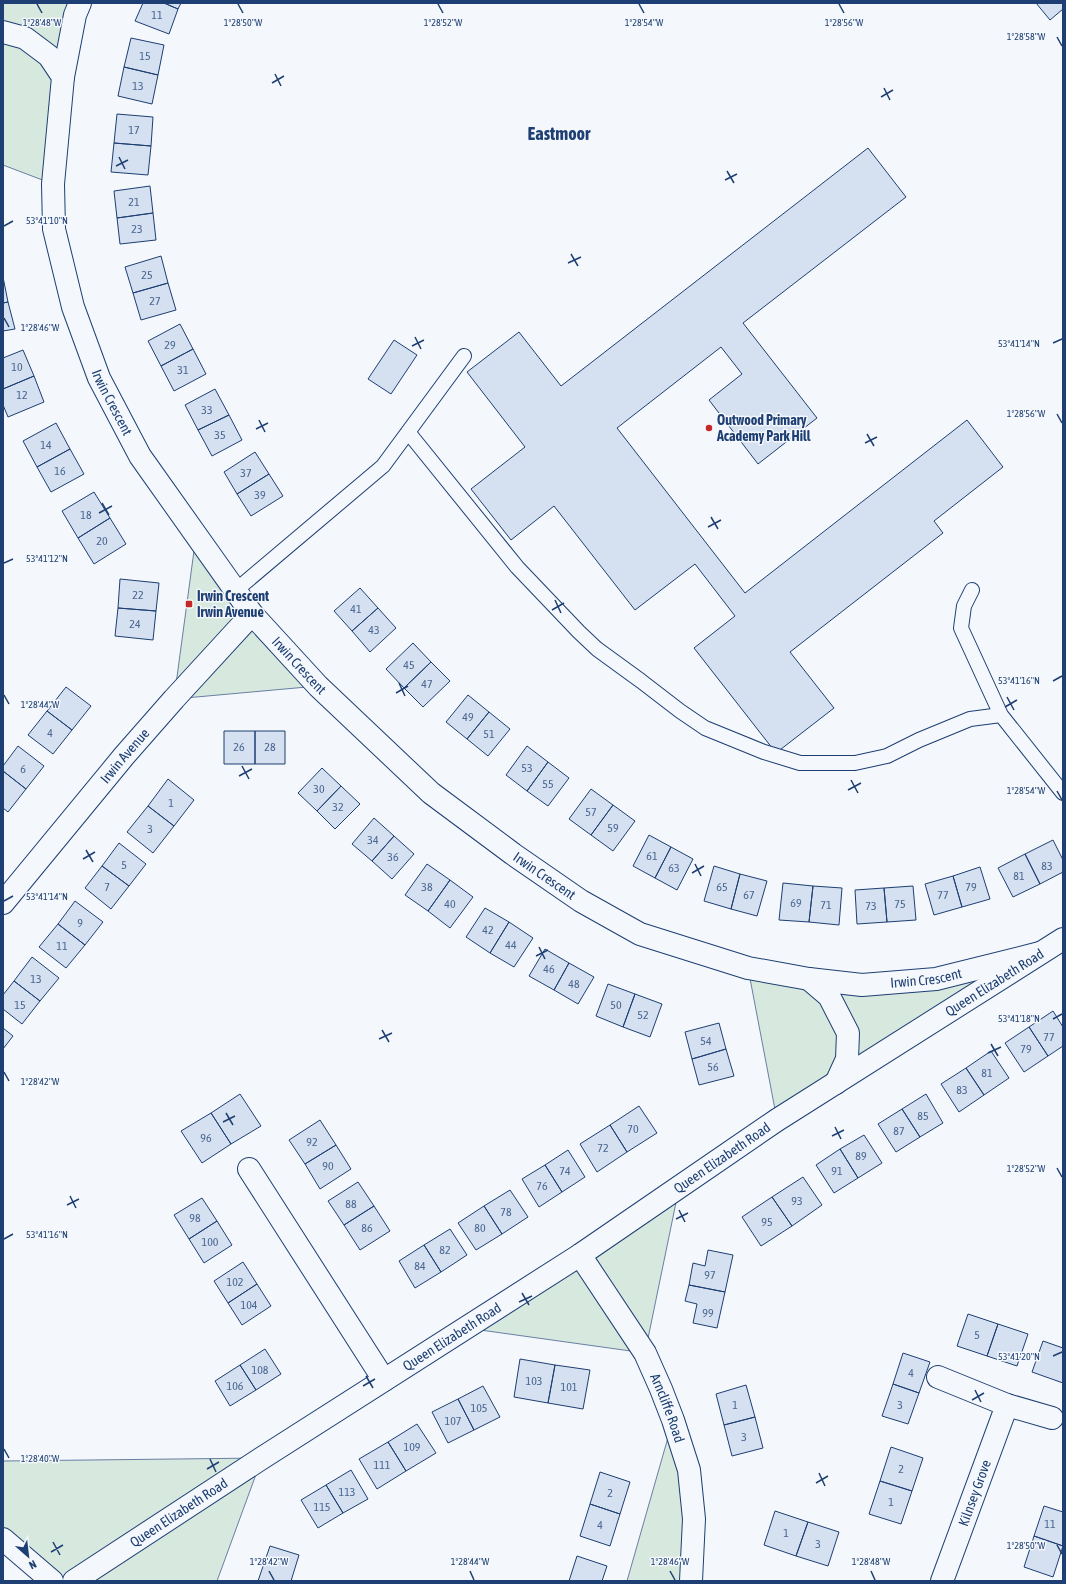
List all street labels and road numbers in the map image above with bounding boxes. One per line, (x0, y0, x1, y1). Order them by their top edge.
street label: Irwin Crescent (89, 367, 136, 438)
street label: Irwin Crescent (269, 633, 329, 697)
street label: Irwin Avenue (97, 725, 152, 786)
street label: Irwin Crescent (510, 849, 579, 903)
street label: Queen Elizabeth Road (942, 945, 1047, 1019)
street label: Irwin Crescent (890, 965, 963, 991)
street label: Queen Elizabeth Road (671, 1119, 773, 1196)
street label: Queen Elizabeth Road (400, 1300, 504, 1374)
street label: Arncliffe Road (647, 1371, 688, 1444)
street label: Kilnsey Grove (955, 1457, 994, 1528)
street label: Queen Elizabeth Road (127, 1475, 230, 1550)

